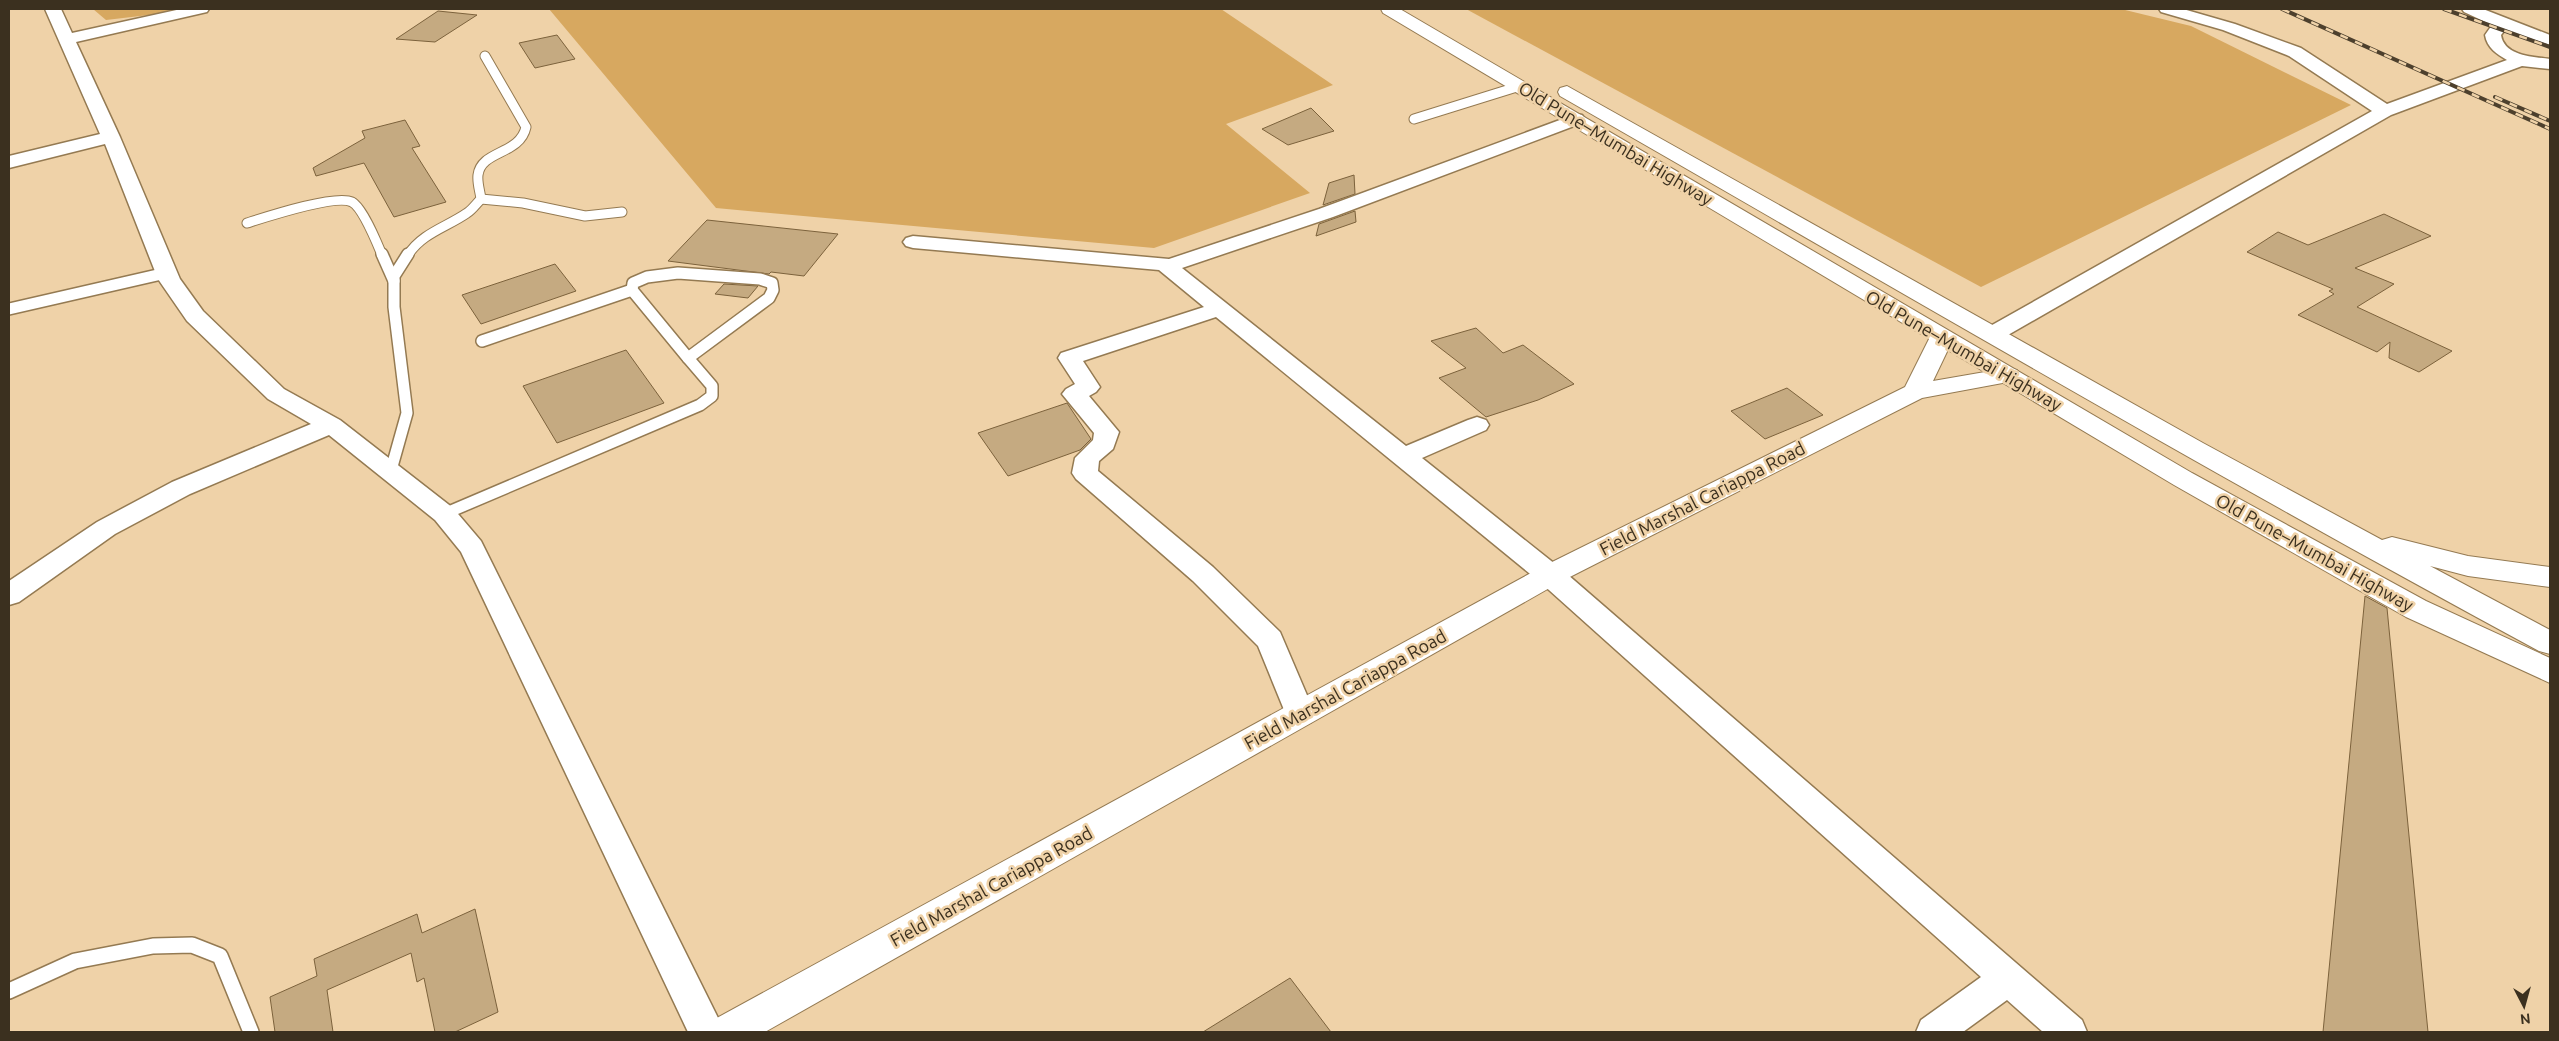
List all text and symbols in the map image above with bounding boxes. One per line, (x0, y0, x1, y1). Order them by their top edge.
street label: Old Pune–Mumbai Highway (1515, 77, 1717, 209)
street label: Old Pune–Mumbai Highway (1863, 286, 2066, 414)
street label: Field Marshal Cariappa Road (1596, 437, 1808, 559)
street label: Old Pune–Mumbai Highway (2213, 489, 2417, 615)
street label: Field Marshal Cariappa Road (1241, 625, 1449, 753)
street label: Field Marshal Cariappa Road (887, 822, 1095, 950)
north arrow (2499, 981, 2549, 1031)
text: N (2519, 1010, 2531, 1027)

